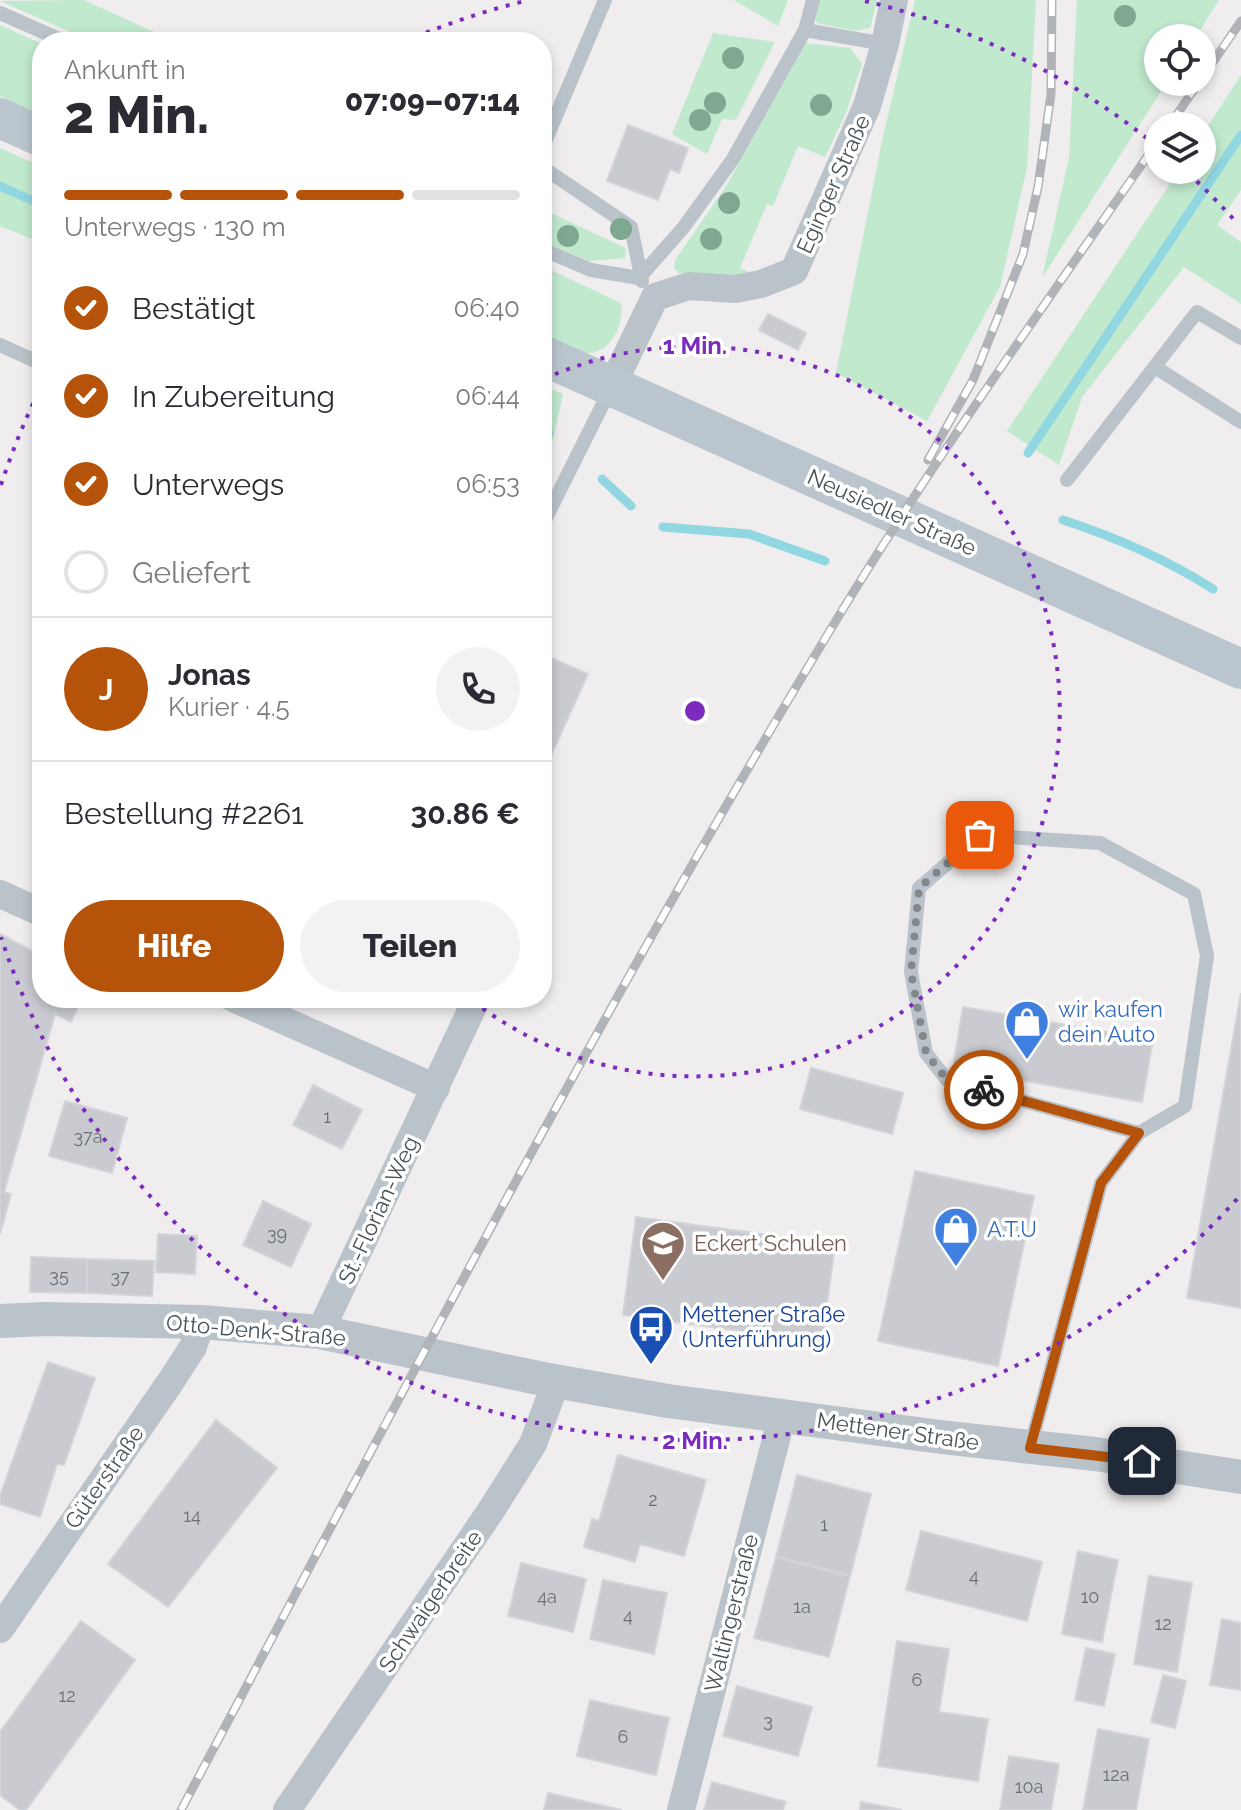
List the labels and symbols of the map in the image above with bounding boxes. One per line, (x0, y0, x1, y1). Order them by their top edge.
street label: Eginger Straße (791, 111, 875, 257)
text: 1 Min. (663, 331, 727, 360)
street label: Neusiedler Straße (804, 463, 980, 561)
centre of rings (681, 697, 709, 725)
pin (946, 801, 1014, 869)
place label: wir kaufen dein Auto (1058, 996, 1163, 1047)
shop icon: wir kaufen dein Auto (1003, 998, 1051, 1061)
courier (944, 1050, 1024, 1130)
house number: 1 (323, 1106, 331, 1127)
house number: 37a (74, 1126, 102, 1147)
street label: St.-Florian-Weg (332, 1132, 424, 1288)
shop icon: A.T.U (932, 1205, 980, 1268)
place label: A.T.U (987, 1216, 1037, 1242)
school or university icon: Eckert Schulen (639, 1219, 687, 1282)
house number: 39 (267, 1223, 287, 1244)
place label: Eckert Schulen (694, 1230, 847, 1256)
house number: 35 (49, 1265, 69, 1286)
house number: 37 (110, 1266, 130, 1287)
place label: Mettener Straße (Unterführung) (682, 1301, 845, 1352)
bus stop icon: Mettener Straße (Unterführung) (627, 1303, 675, 1366)
street label: Otto-Denk-Straße (165, 1309, 347, 1351)
street label: Mettener Straße (815, 1407, 981, 1455)
street label: Güterstraße (59, 1421, 149, 1533)
text: 2 Min. (662, 1426, 728, 1455)
pin (1108, 1427, 1176, 1495)
house number: 2 (648, 1489, 658, 1510)
house number: 14 (183, 1505, 201, 1526)
house number: 1 (820, 1514, 828, 1535)
street label: Schwaigerbreite (373, 1525, 487, 1677)
street label: Waltingerstraße (699, 1531, 763, 1695)
house number: 4 (969, 1565, 979, 1586)
house number: 4a (537, 1586, 557, 1607)
house number: 10 (1081, 1586, 1099, 1607)
house number: 1a (793, 1596, 811, 1617)
house number: 4 (623, 1605, 633, 1626)
house number: 12 (1154, 1613, 1172, 1634)
house number: 6 (912, 1669, 923, 1690)
house number: 12 (58, 1685, 76, 1706)
house number: 3 (763, 1710, 773, 1731)
house number: 6 (618, 1726, 629, 1747)
house number: 12a (1103, 1764, 1129, 1785)
house number: 10a (1015, 1776, 1043, 1797)

